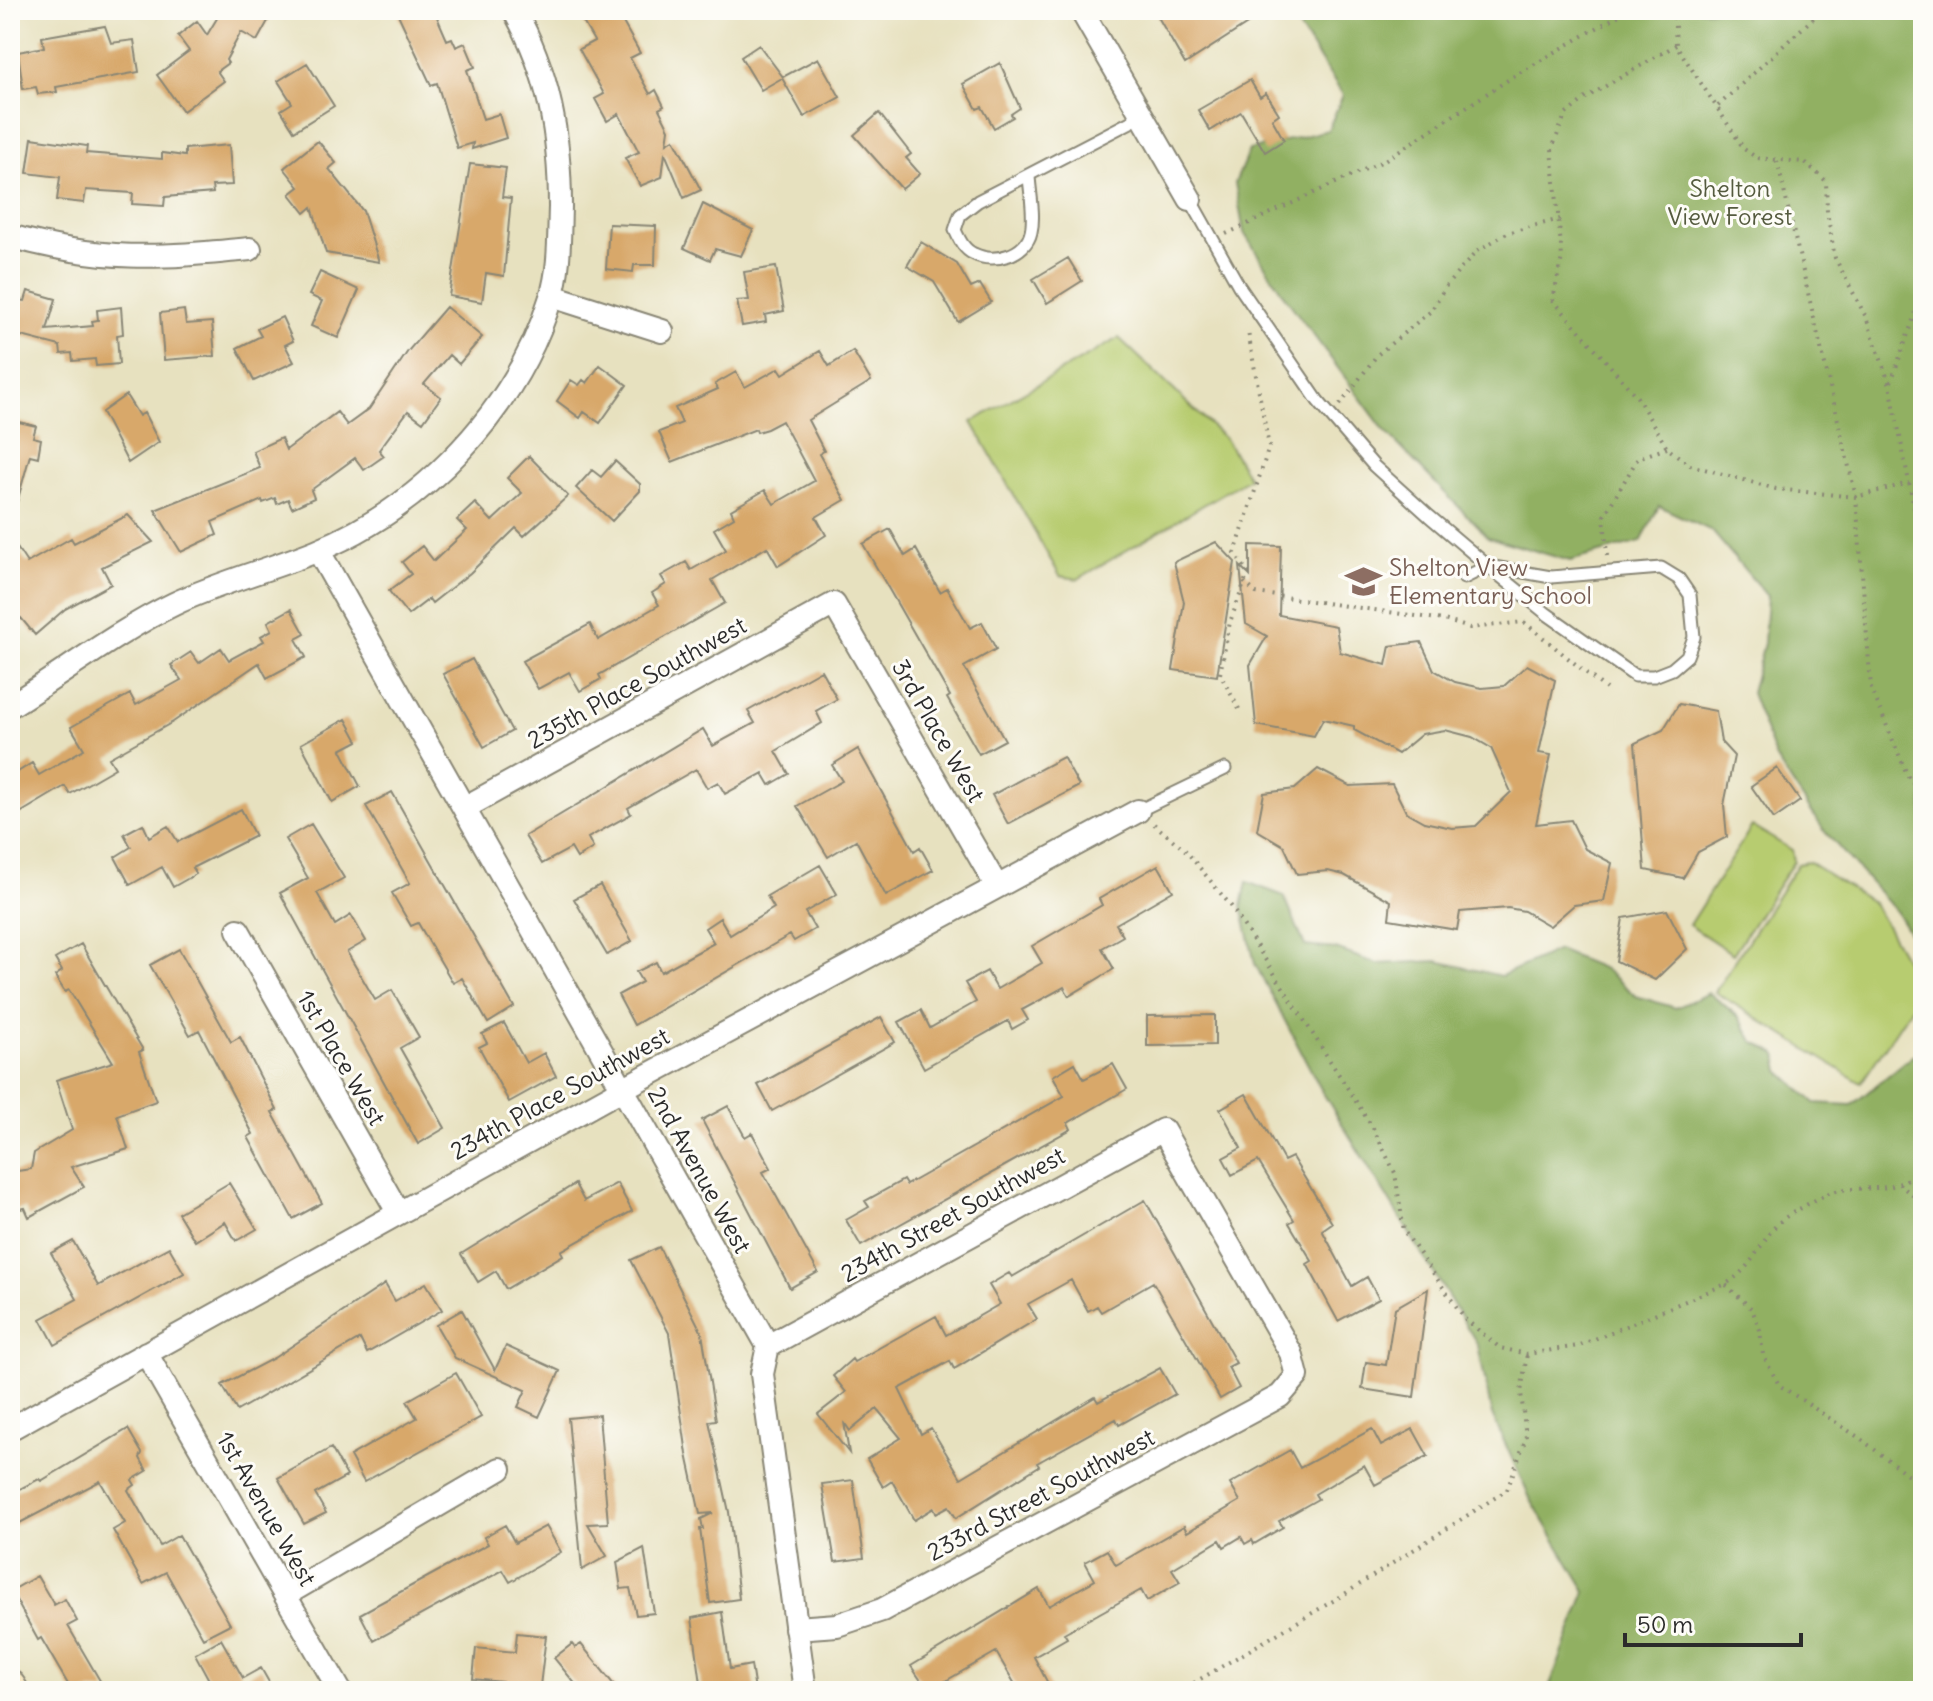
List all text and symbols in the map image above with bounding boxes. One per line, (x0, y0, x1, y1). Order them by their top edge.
park label: Shelton View Forest (1668, 173, 1792, 231)
place label: Shelton View Elementary School (1389, 552, 1592, 610)
school or university icon: Shelton View Elementary School (1344, 563, 1382, 601)
street label: 235th Place Southwest (522, 609, 751, 755)
street label: 3rd Place West (886, 654, 992, 807)
street label: 1st Place West (291, 985, 393, 1130)
street label: 234th Place Southwest (445, 1020, 674, 1166)
street label: 2nd Avenue West (642, 1081, 758, 1258)
street label: 234th Street Southwest (835, 1140, 1070, 1288)
street label: 233rd Street Southwest (922, 1421, 1159, 1567)
street label: 1st Avenue West (211, 1426, 323, 1591)
scale bar (1625, 1597, 1801, 1647)
text: 50 m (1637, 1609, 1693, 1639)

